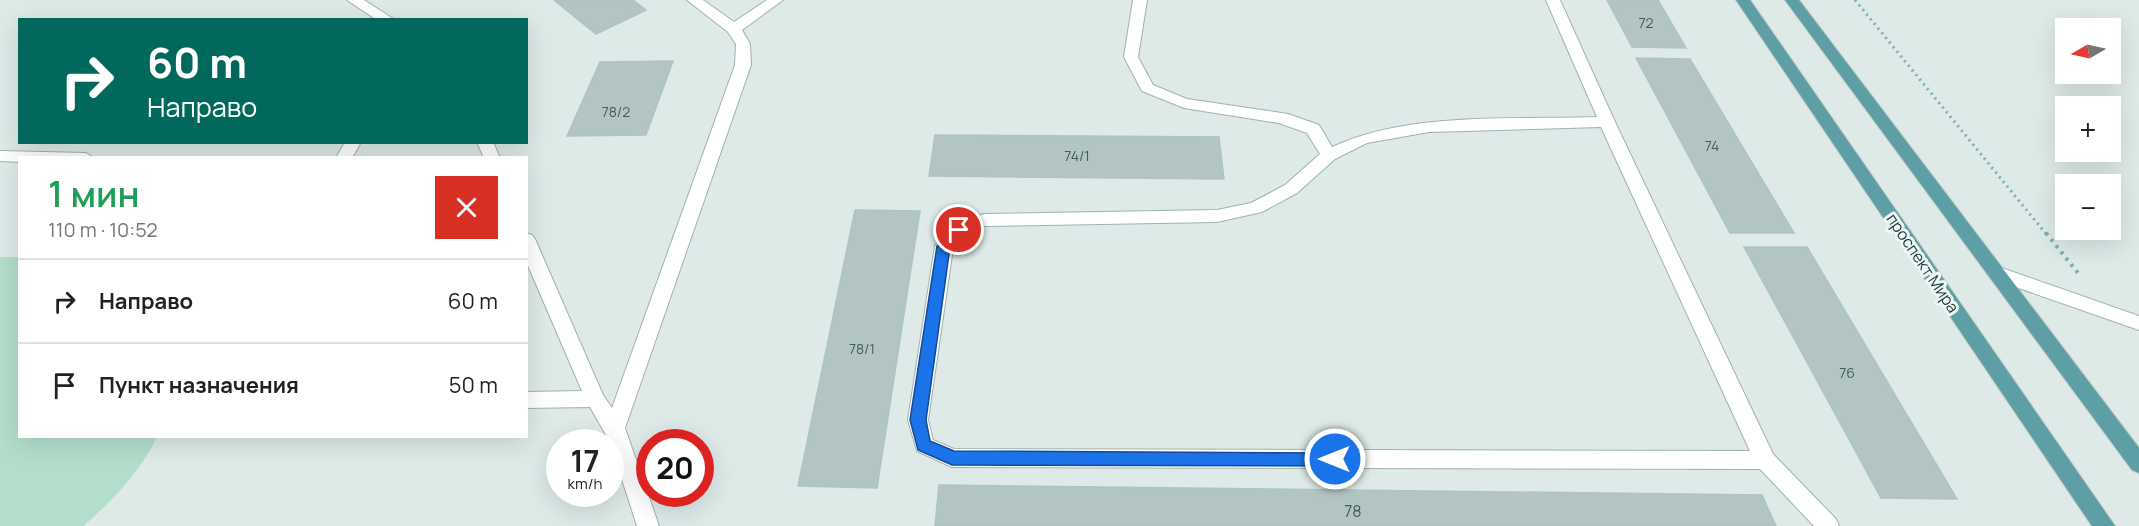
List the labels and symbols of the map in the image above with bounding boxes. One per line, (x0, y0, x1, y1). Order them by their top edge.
house number: 72 (1638, 13, 1654, 32)
north arrow (2055, 18, 2121, 84)
house number: 78/2 (602, 102, 630, 121)
house number: 74 (1705, 136, 1719, 155)
house number: 74/1 (1064, 146, 1090, 165)
pin (933, 204, 984, 255)
street label: проспект Мира (1882, 209, 1964, 317)
house number: 78/1 (849, 339, 875, 358)
house number: 76 (1839, 363, 1855, 382)
position arrow (1303, 427, 1367, 491)
speed limit sign: 20 (636, 429, 714, 507)
house number: 78 (1344, 500, 1362, 522)

